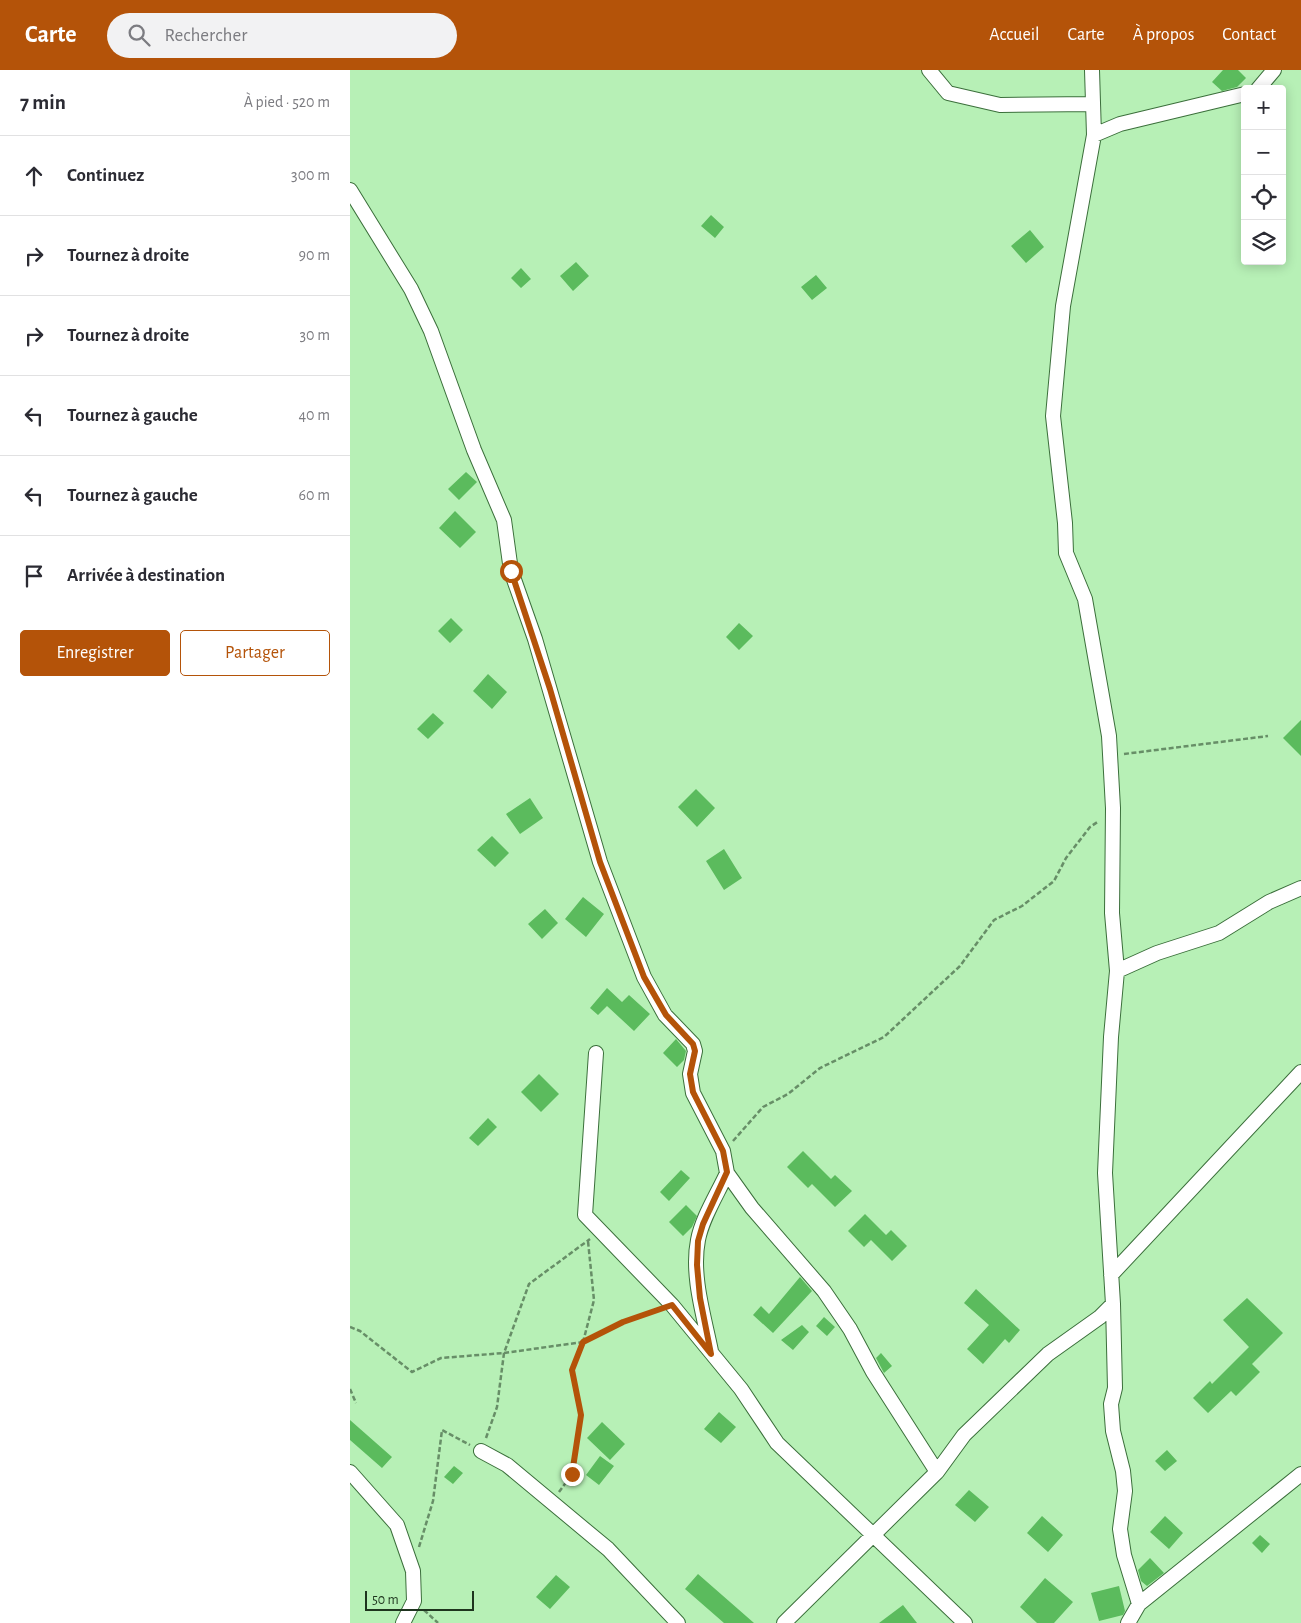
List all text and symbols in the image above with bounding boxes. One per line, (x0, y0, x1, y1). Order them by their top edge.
search box (107, 13, 457, 58)
icon: search (125, 21, 153, 49)
text: Carte (25, 23, 77, 47)
text: Rechercher (165, 26, 247, 45)
text: Accueil (989, 26, 1040, 44)
text: Carte (1068, 26, 1105, 44)
text: À propos (1133, 26, 1194, 44)
text: Contact (1222, 26, 1276, 44)
map controls (1241, 85, 1286, 265)
button: + (1241, 85, 1286, 130)
text: 7 min (20, 92, 66, 113)
text: À pied · 520 m (244, 94, 330, 110)
button: − (1241, 130, 1286, 175)
icon: ahead (20, 162, 48, 190)
text: Continuez (67, 166, 144, 185)
text: 300 m (291, 167, 330, 183)
button: locate (1241, 175, 1286, 220)
button: layers (1241, 220, 1286, 265)
icon: right (20, 242, 48, 270)
text: Tournez à droite (67, 246, 189, 265)
text: 90 m (299, 247, 330, 263)
icon: right (20, 322, 48, 350)
text: Tournez à droite (67, 326, 189, 345)
text: 30 m (300, 327, 330, 343)
icon: left (20, 402, 48, 430)
text: Tournez à gauche (67, 406, 198, 425)
text: 40 m (298, 407, 330, 423)
icon: left (20, 482, 48, 510)
text: Tournez à gauche (67, 486, 198, 505)
text: 60 m (299, 487, 330, 503)
route start (500, 560, 523, 583)
icon: arrive (20, 562, 48, 590)
text: Arrivée à destination (67, 566, 225, 585)
button: Enregistrer (20, 630, 170, 676)
button: Partager (180, 630, 330, 676)
route end (561, 1463, 584, 1486)
scale bar (365, 1588, 474, 1611)
text: 50 m (372, 1593, 399, 1607)

